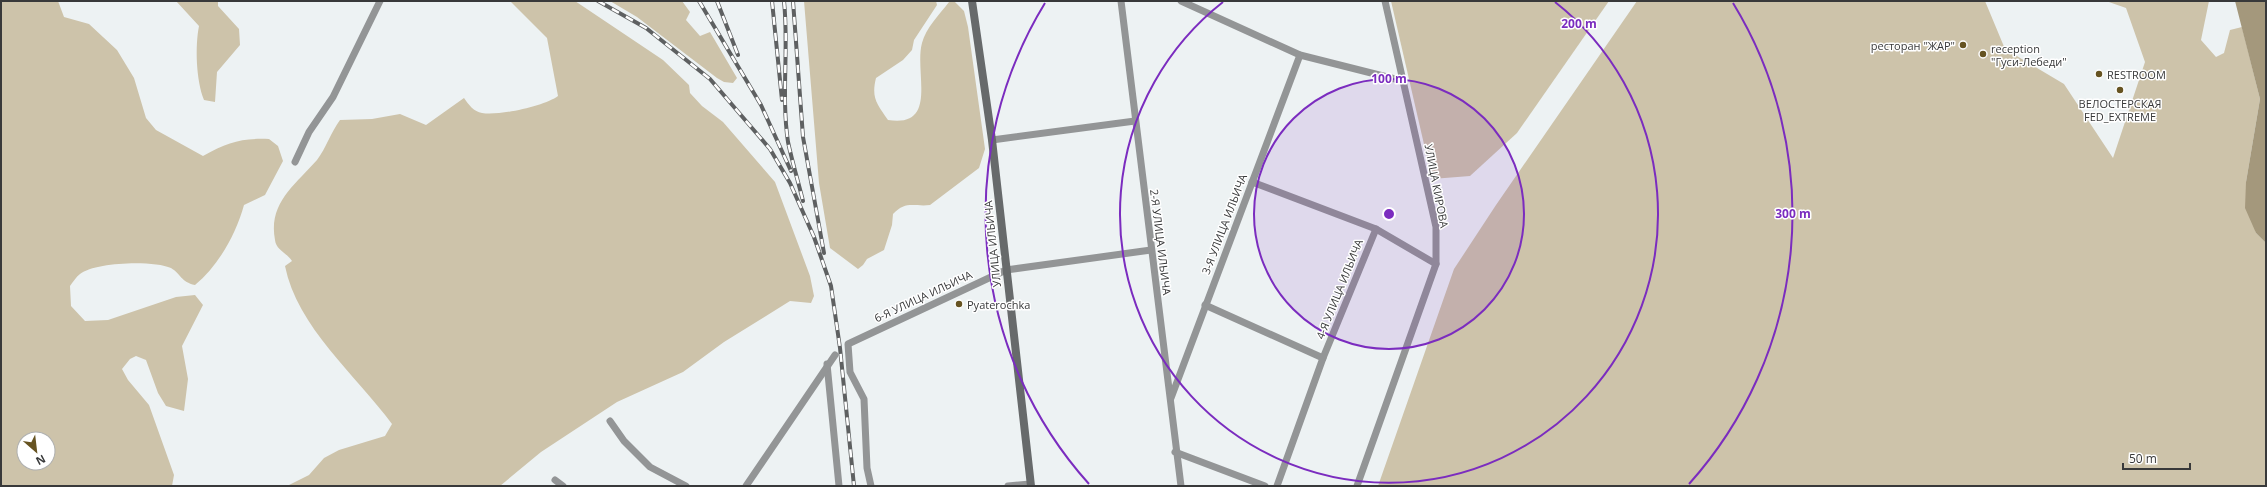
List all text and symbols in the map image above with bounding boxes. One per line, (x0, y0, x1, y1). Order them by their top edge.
text: 200 m (1561, 15, 1597, 32)
place label: ресторан "ЖАР" (1871, 38, 1955, 53)
marker: ресторан "ЖАР" (1958, 40, 1968, 50)
place label: reception "Гуси-Лебеди" (1991, 41, 2067, 69)
marker: reception "Гуси-Лебеди" (1978, 49, 1988, 59)
place label: RESTROOM (2107, 67, 2166, 82)
marker: RESTROOM (2094, 69, 2104, 79)
text: 100 m (1371, 70, 1407, 87)
marker: ВЕЛОСТЕРСКАЯ FED_EXTREME (2115, 85, 2125, 95)
place label: ВЕЛОСТЕРСКАЯ FED_EXTREME (2079, 96, 2161, 124)
street label: УЛИЦА КИРОВА (1422, 143, 1452, 229)
street label: 3-Я УЛИЦА ИЛЬИЧА (1198, 172, 1250, 276)
street label: 2-Я УЛИЦА ИЛЬИЧА (1147, 188, 1175, 296)
street label: УЛИЦА ИЛЬИЧА (980, 200, 1004, 288)
text: 300 m (1775, 205, 1811, 222)
centre of rings (1382, 207, 1396, 221)
street label: 4-Я УЛИЦА ИЛЬИЧА (1312, 237, 1366, 341)
street label: 6-Я УЛИЦА ИЛЬИЧА (872, 267, 974, 325)
place label: Pyaterochka (967, 297, 1030, 312)
marker: Pyaterochka (954, 299, 964, 309)
north arrow (16, 431, 56, 471)
scale bar (2123, 445, 2190, 471)
text: 50 m (2129, 450, 2157, 467)
text: N (33, 452, 48, 469)

